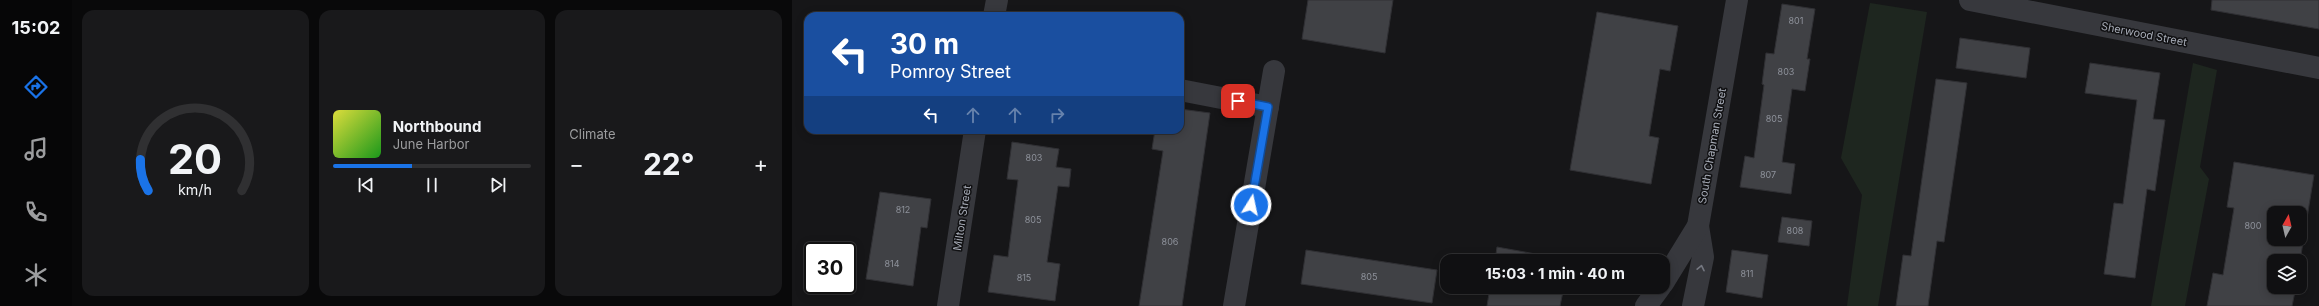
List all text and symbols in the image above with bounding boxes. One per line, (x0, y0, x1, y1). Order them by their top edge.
house number: 801 (1789, 15, 1803, 26)
text: 15:02 (12, 17, 60, 38)
street label: Sherwood Street (2100, 19, 2188, 49)
text: 30 m (890, 27, 959, 61)
icon: left (824, 28, 876, 80)
text: Pomroy Street (890, 61, 1011, 82)
house number: 803 (1778, 66, 1795, 77)
icon: directions (22, 73, 50, 101)
pin (1221, 84, 1255, 118)
street label: South Chapman Street (1695, 87, 1729, 205)
icon: arrive (1227, 90, 1249, 112)
icon: left (920, 104, 942, 126)
icon: ahead (962, 104, 984, 126)
icon: ahead (1004, 104, 1026, 126)
icon: right (1046, 104, 1068, 126)
house number: 805 (1766, 113, 1782, 124)
text: Northbound (393, 117, 481, 136)
text: Climate (569, 126, 616, 142)
text: 20 (168, 134, 222, 184)
icon: music (22, 135, 50, 163)
text: June Harbor (393, 136, 469, 152)
text: 22° (643, 146, 694, 182)
text: − (569, 151, 584, 177)
text: + (753, 151, 768, 177)
house number: 803 (1026, 152, 1043, 163)
house number: 807 (1760, 169, 1776, 180)
icon: previous (355, 174, 377, 196)
icon: pause (421, 174, 443, 196)
icon: next (487, 174, 509, 196)
text: km/h (178, 181, 212, 198)
street label: Milton Street (950, 184, 974, 252)
position arrow (1230, 184, 1272, 226)
icon: phone (22, 198, 50, 226)
house number: 812 (896, 204, 910, 215)
north arrow (2267, 206, 2307, 246)
map controls (2267, 206, 2307, 294)
house number: 805 (1025, 214, 1041, 225)
house number: 800 (2245, 220, 2262, 231)
house number: 808 (1787, 225, 1804, 236)
house number: 806 (1162, 236, 1179, 247)
speed limit sign: 30 (804, 242, 856, 294)
button: layers (2267, 254, 2307, 294)
house number: 814 (884, 258, 900, 269)
icon: climate (22, 261, 50, 289)
text: 15:03 · 1 min · 40 m (1485, 264, 1625, 283)
one-way arrow (1696, 265, 1704, 271)
house number: 811 (1741, 268, 1753, 279)
house number: 805 (1361, 271, 1377, 282)
house number: 815 (1017, 272, 1031, 283)

